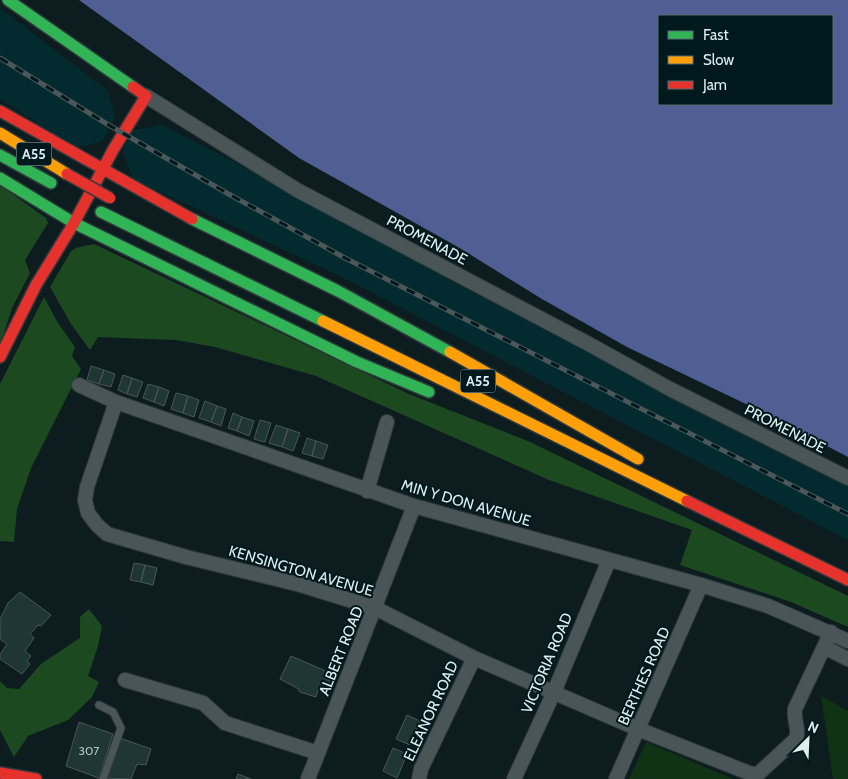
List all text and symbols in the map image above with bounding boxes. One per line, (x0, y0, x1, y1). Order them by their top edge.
legend (658, 15, 833, 105)
text: Fast (703, 26, 728, 44)
text: Slow (703, 51, 734, 69)
text: Jam (702, 76, 727, 94)
road number: A55 (16, 142, 52, 166)
street label: PROMENADE (384, 211, 470, 269)
road number: A55 (460, 370, 496, 392)
street label: PROMENADE (741, 401, 829, 457)
street label: MIN Y DON AVENUE (399, 476, 533, 530)
street label: KENSINGTON AVENUE (227, 542, 375, 600)
street label: ALBERT ROAD (315, 604, 367, 698)
street label: VICTORIA ROAD (518, 610, 576, 716)
street label: BERTHES ROAD (614, 624, 674, 728)
street label: ELEANOR ROAD (400, 658, 462, 764)
north arrow (783, 714, 833, 764)
text: N (805, 717, 821, 737)
house number: 307 (79, 743, 99, 758)

